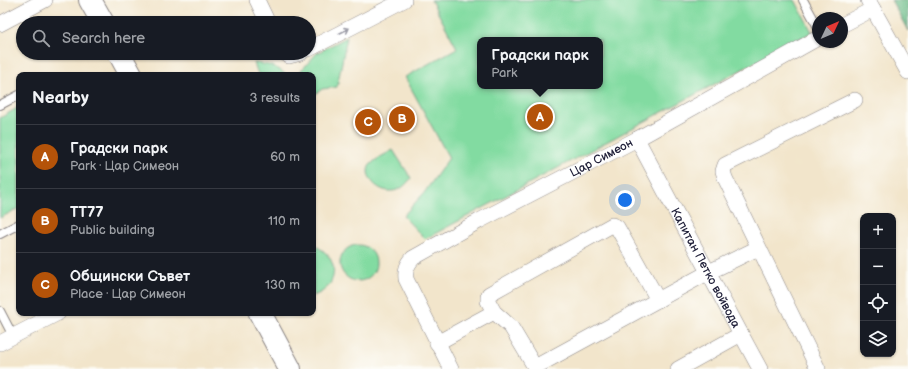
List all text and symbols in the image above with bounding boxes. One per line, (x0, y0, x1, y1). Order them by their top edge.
north arrow (812, 12, 848, 48)
search box (16, 16, 316, 60)
icon: search (30, 27, 52, 49)
one-way arrow (338, 27, 350, 34)
text: Search here (62, 29, 145, 48)
popup (477, 37, 603, 89)
text: Градски парк (491, 46, 589, 65)
text: Park (491, 65, 517, 81)
text: Nearby (32, 88, 89, 108)
text: 3 results (249, 90, 300, 106)
pin: A (527, 102, 553, 132)
pin: B (389, 104, 415, 134)
pin: C (355, 107, 381, 137)
street label: Цар Симеон (568, 135, 636, 180)
text: Градски парк (70, 139, 168, 158)
text: A (41, 149, 49, 165)
text: 60 m (270, 149, 300, 165)
text: Park · Цар Симеон (70, 158, 179, 174)
your location (615, 190, 635, 210)
text: TT77 (70, 203, 104, 222)
street label: Капитан Петко войвода (667, 205, 743, 331)
text: B (40, 213, 50, 229)
text: 110 m (268, 213, 300, 229)
map controls (860, 213, 896, 357)
button: + (860, 213, 896, 249)
text: Public building (70, 222, 155, 238)
button: − (860, 249, 896, 285)
text: Общински Съвет (70, 267, 190, 286)
text: C (40, 277, 50, 293)
text: 130 m (265, 277, 300, 293)
button: locate (860, 285, 896, 321)
text: Place · Цар Симеон (70, 286, 186, 302)
button: layers (860, 321, 896, 357)

